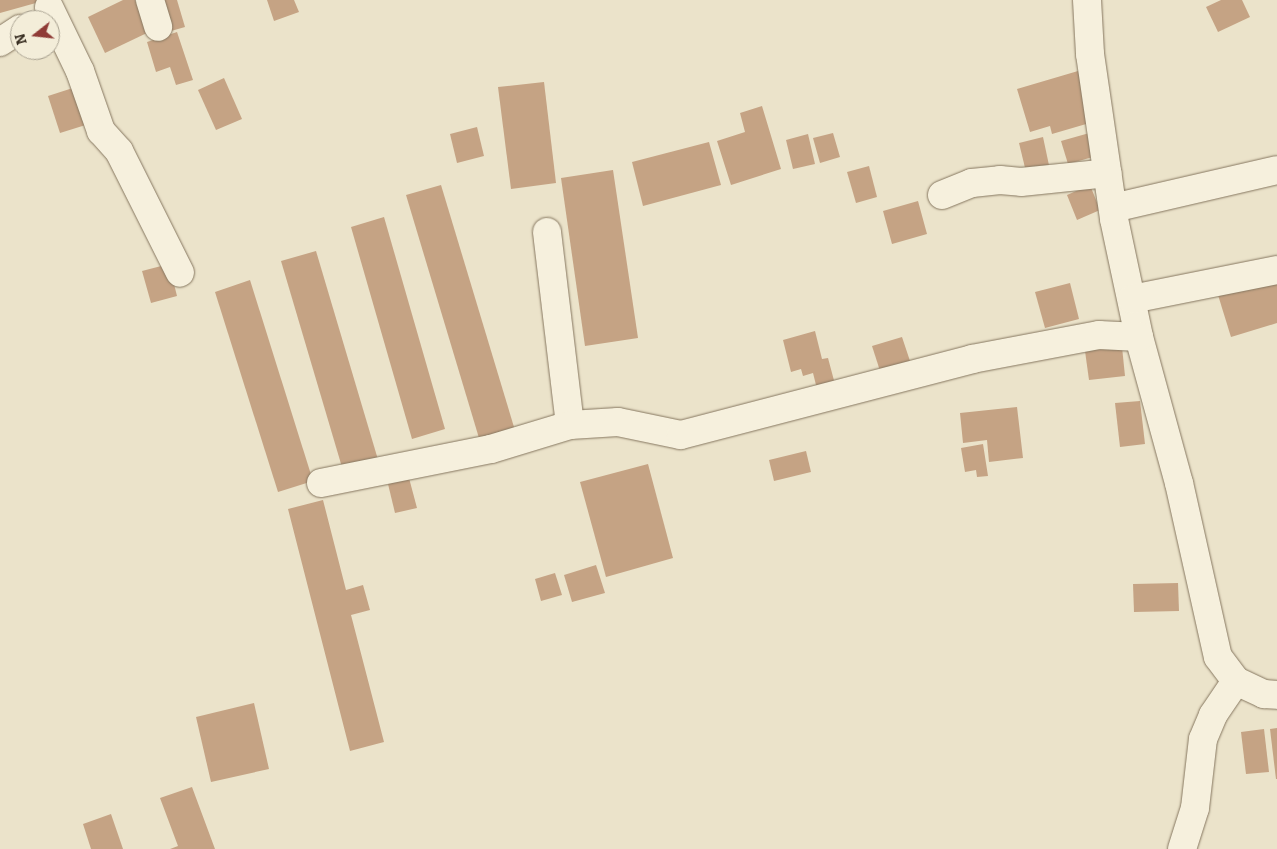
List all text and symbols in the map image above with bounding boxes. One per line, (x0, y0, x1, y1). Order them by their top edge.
north arrow (10, 10, 60, 60)
text: N (11, 31, 31, 47)

